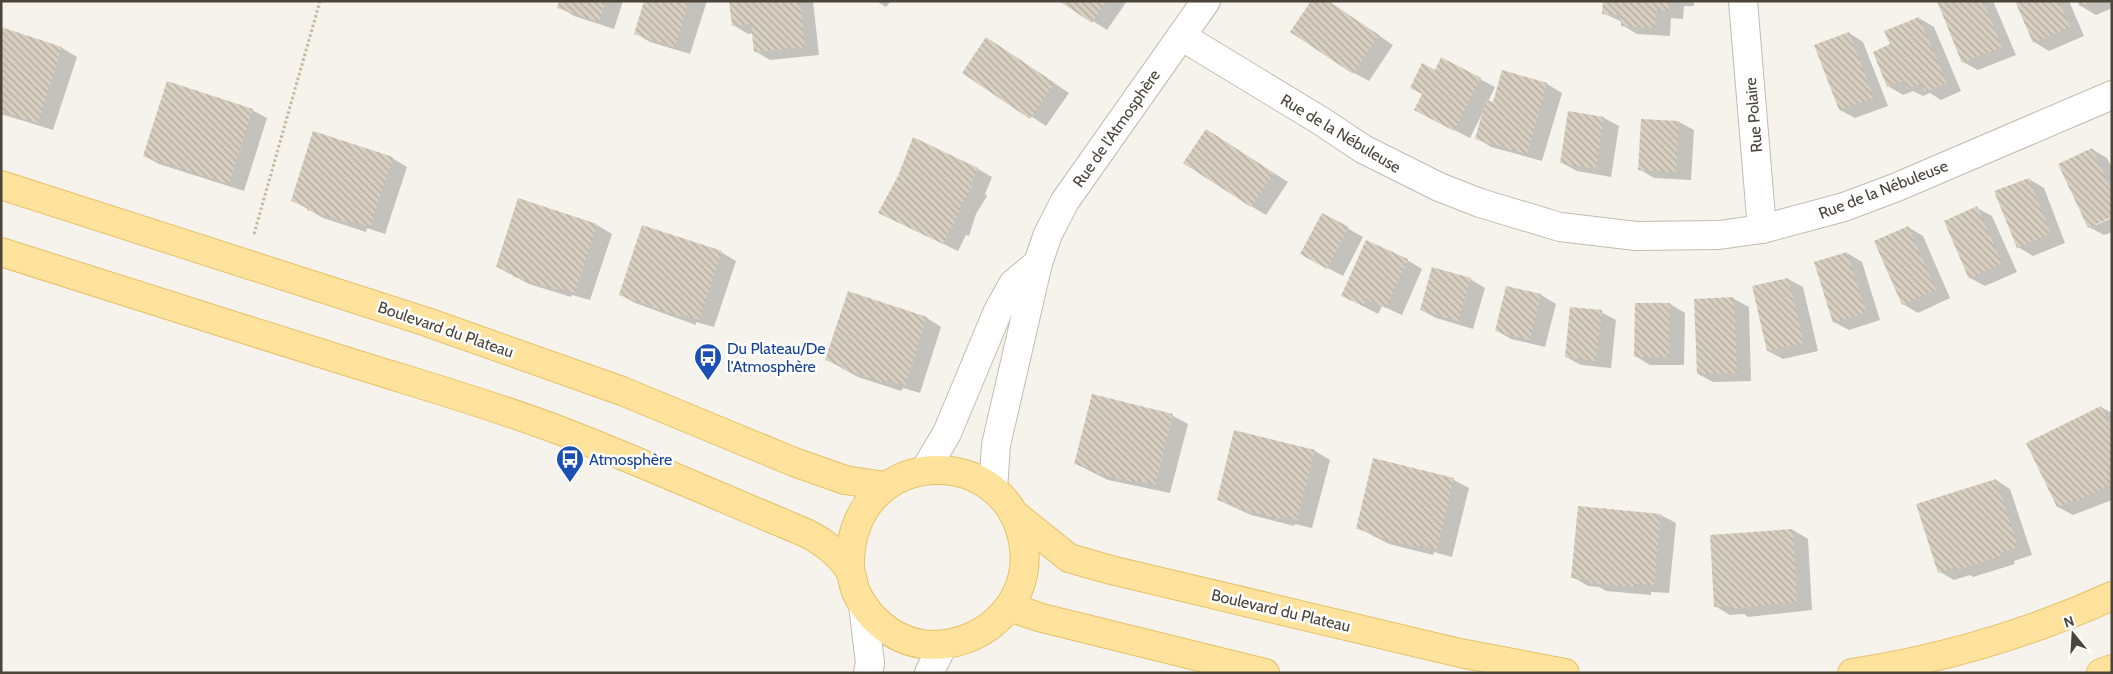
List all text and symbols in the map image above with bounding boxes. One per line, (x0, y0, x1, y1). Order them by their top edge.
street label: Rue de l'Atmosphère (1069, 66, 1164, 191)
street label: Rue Polaire (1741, 77, 1766, 153)
street label: Rue de la Nébuleuse (1277, 90, 1404, 177)
street label: Rue de la Nébuleuse (1816, 156, 1951, 223)
street label: Boulevard du Plateau (376, 297, 516, 362)
place label: Du Plateau/De l'Atmosphère (727, 339, 825, 376)
bus stop icon: Du Plateau/De l'Atmosphère (693, 342, 723, 381)
bus stop icon: Atmosphère (555, 444, 585, 483)
place label: Atmosphère (589, 450, 672, 469)
street label: Boulevard du Plateau (1209, 585, 1352, 636)
north arrow (2048, 609, 2098, 659)
text: N (2061, 612, 2076, 632)

